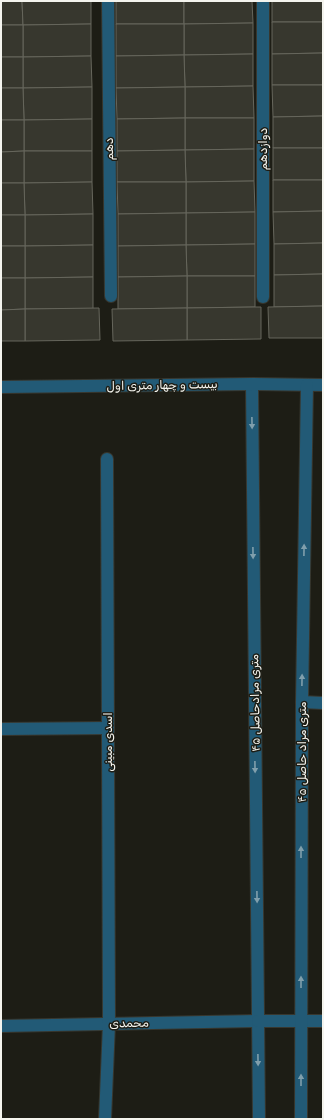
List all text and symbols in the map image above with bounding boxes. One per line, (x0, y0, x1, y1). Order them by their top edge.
street label: دوازدهم (256, 127, 271, 170)
street label: دهم (102, 137, 117, 160)
street label: بیست و چهار متری اول (106, 377, 218, 394)
one-way arrow (249, 417, 255, 430)
one-way arrow (301, 543, 307, 556)
one-way arrow (250, 547, 256, 560)
street label: ۴۵ متری مرادحاصل (247, 654, 264, 752)
one-way arrow (299, 673, 305, 686)
street label: ۴۵ متری مراد حاصل (295, 701, 310, 802)
street label: اسدی مبینی (101, 712, 116, 772)
one-way arrow (252, 761, 258, 774)
one-way arrow (298, 845, 304, 858)
one-way arrow (253, 891, 260, 903)
one-way arrow (298, 975, 304, 988)
street label: محمدی (109, 1016, 149, 1030)
one-way arrow (255, 1054, 261, 1067)
one-way arrow (298, 1073, 304, 1086)

